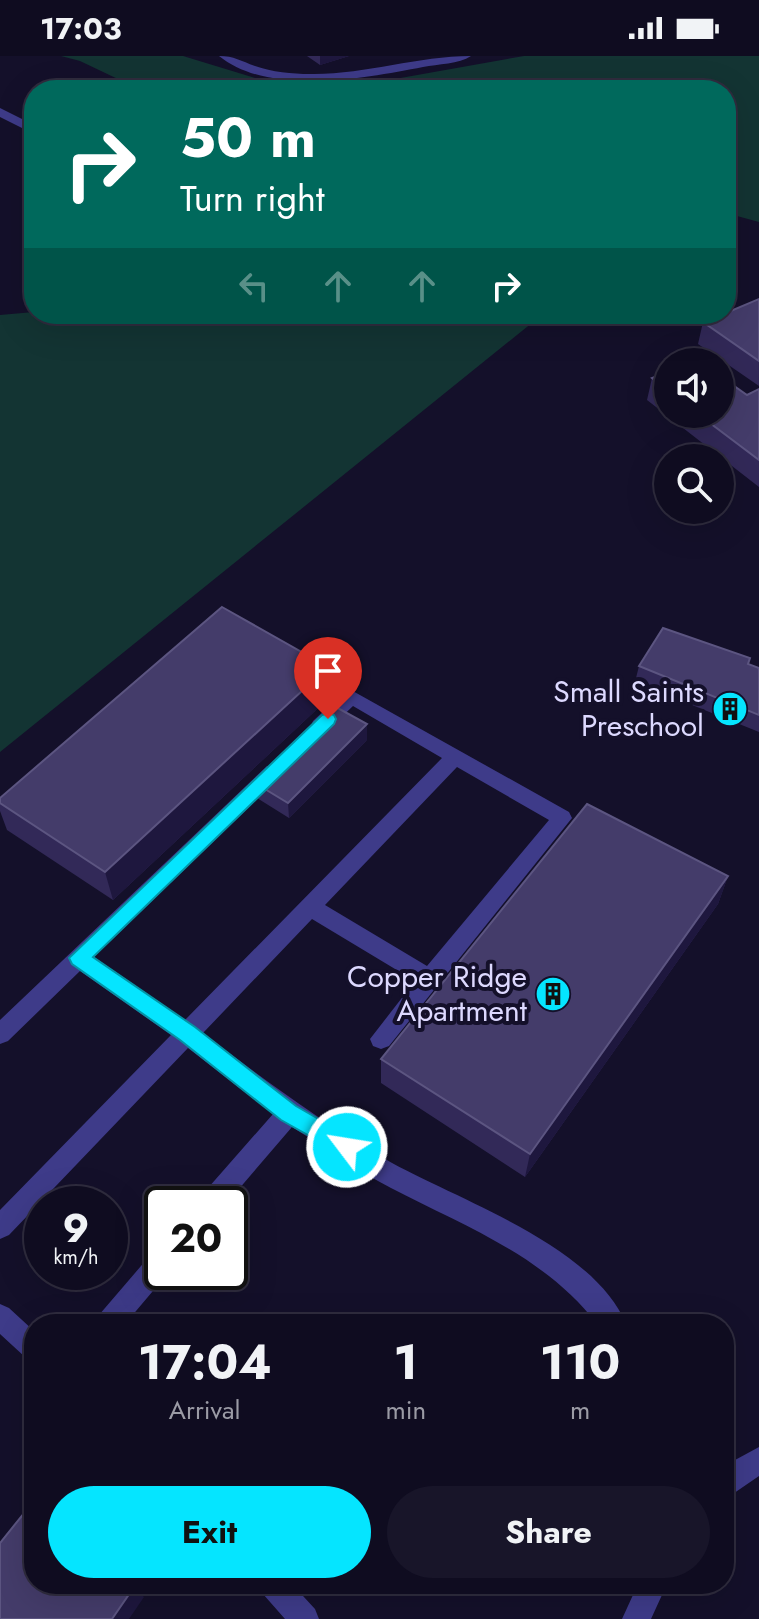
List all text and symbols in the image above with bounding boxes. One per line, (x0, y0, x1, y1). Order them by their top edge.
text: 17:03 (40, 7, 122, 50)
text: 50 m (180, 97, 316, 178)
icon: right (48, 112, 152, 216)
text: Turn right (180, 172, 325, 224)
icon: left (232, 264, 276, 308)
icon: ahead (316, 264, 360, 308)
icon: ahead (400, 264, 444, 308)
icon: right (484, 264, 528, 308)
map controls (654, 348, 734, 524)
button: sound (654, 348, 734, 428)
button: search (654, 444, 734, 524)
pin (294, 637, 362, 719)
icon: arrive (306, 649, 350, 693)
place label: Small Saints Preschool (553, 670, 704, 747)
building icon: Small Saints Preschool (711, 690, 749, 728)
place label: Copper Ridge Apartment (347, 955, 528, 1032)
building icon: Copper Ridge Apartment (534, 975, 572, 1013)
position arrow (305, 1105, 389, 1189)
speed limit sign: 20 (144, 1186, 248, 1290)
text: 9 (63, 1199, 89, 1257)
text: km/h (53, 1243, 99, 1272)
text: 17:04 (138, 1328, 272, 1397)
text: 1 (394, 1328, 418, 1397)
text: 110 (540, 1328, 620, 1397)
text: Arrival (169, 1391, 241, 1429)
text: min (385, 1391, 426, 1429)
text: m (570, 1391, 590, 1429)
button: Exit (48, 1486, 371, 1578)
button: Share (387, 1486, 710, 1578)

